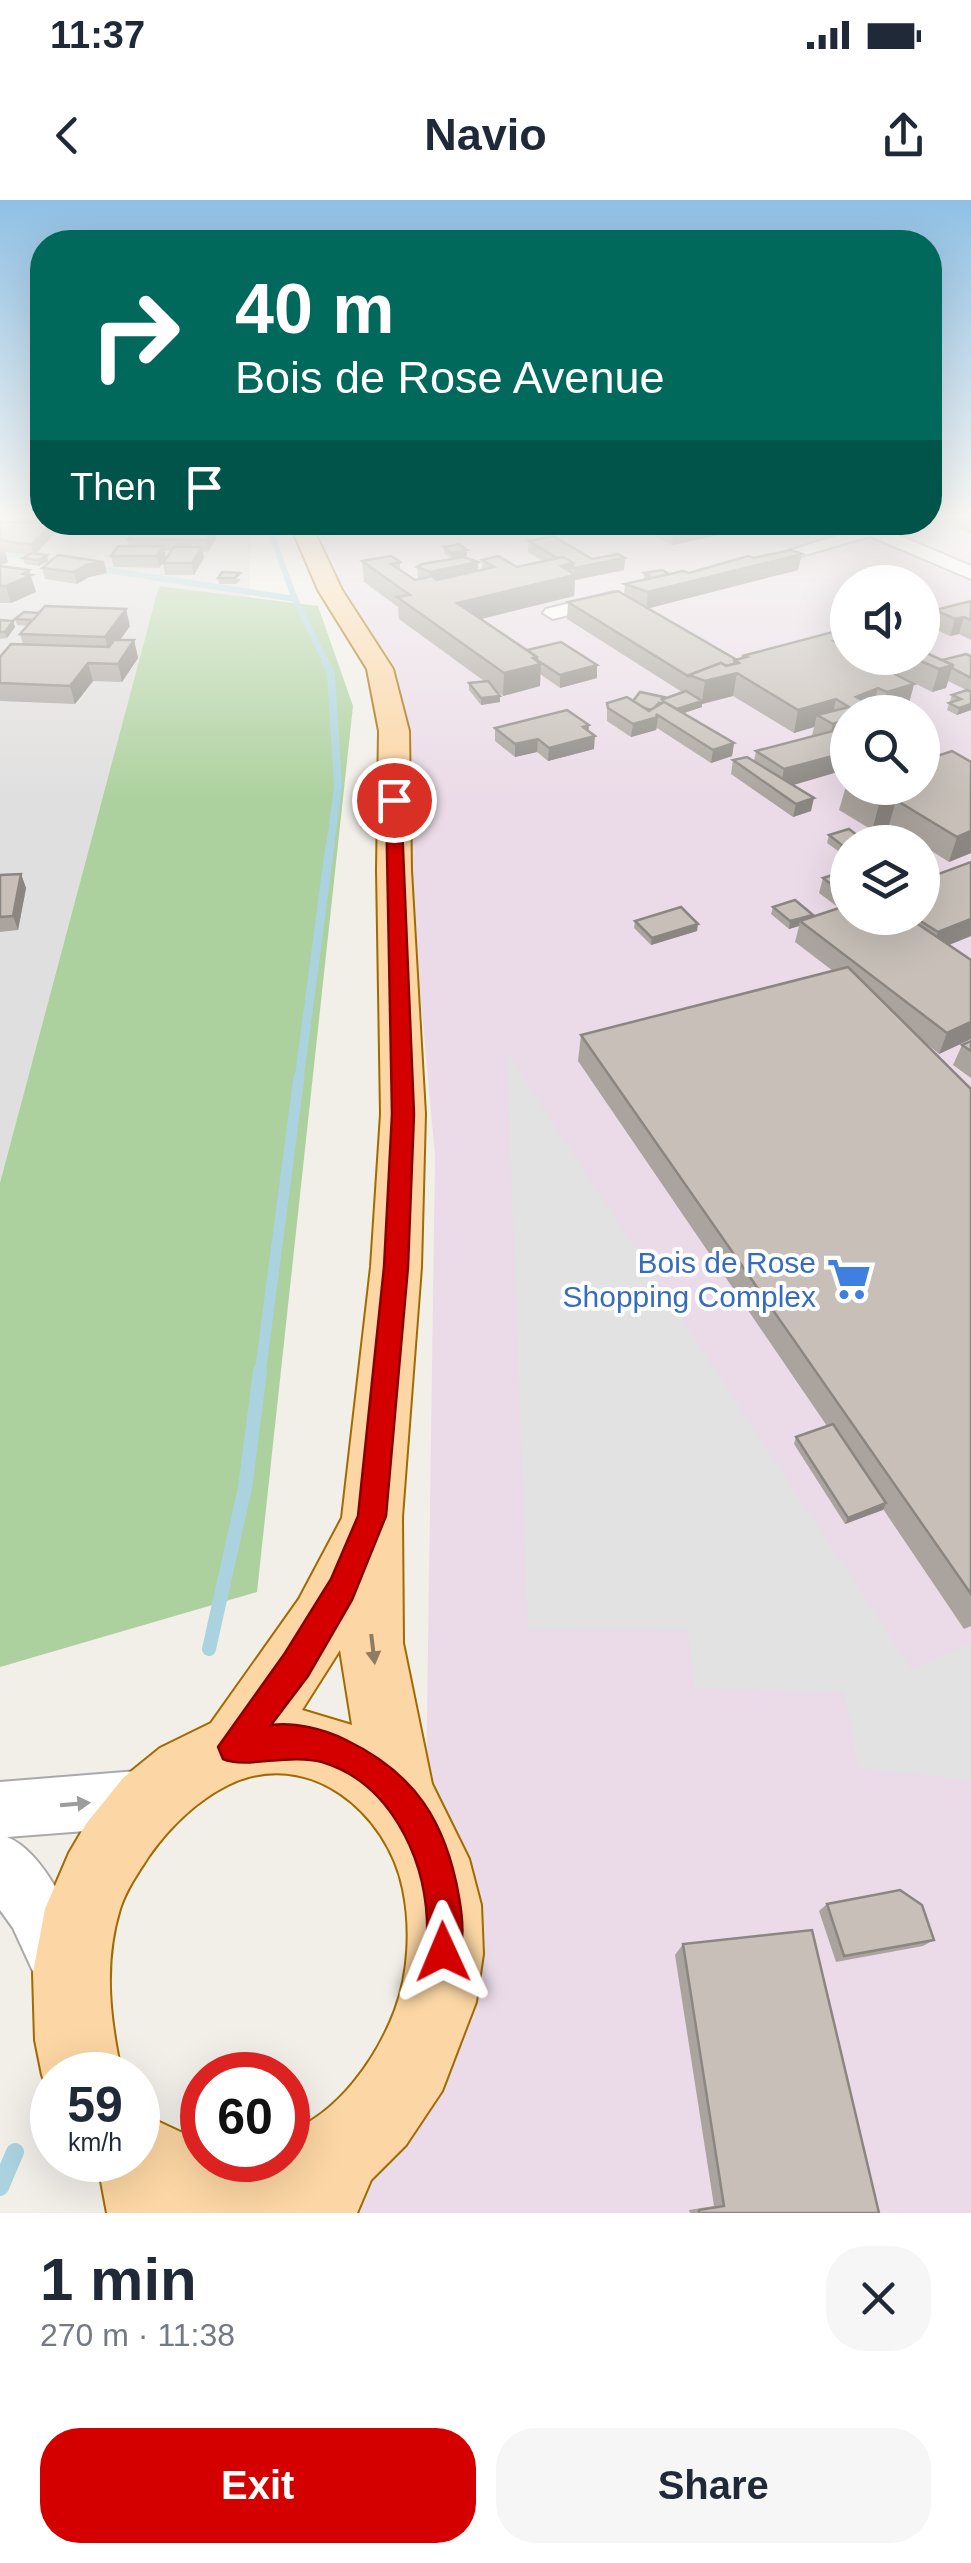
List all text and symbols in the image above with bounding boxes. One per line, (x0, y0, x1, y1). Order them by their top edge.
text: 11:37 (50, 14, 145, 56)
icon: back (40, 108, 95, 163)
icon: share (876, 108, 931, 163)
text: Navio (424, 109, 547, 160)
icon: right (70, 270, 200, 400)
text: 40 m (235, 270, 395, 348)
text: Bois de Rose Avenue (235, 352, 664, 403)
icon: arrive (177, 460, 232, 515)
text: Then (70, 466, 157, 508)
map controls (830, 565, 940, 935)
button: sound (830, 565, 940, 675)
button: search (830, 695, 940, 805)
pin (352, 758, 437, 843)
icon: arrive (367, 773, 422, 828)
button: layers (830, 825, 940, 935)
place label: Bois de Rose Shopping Complex (563, 1246, 816, 1313)
supermarket icon: Bois de Rose Shopping Complex (825, 1255, 873, 1303)
one-way arrow (365, 1634, 381, 1665)
one-way arrow (60, 1796, 91, 1812)
position arrow (391, 1900, 495, 2004)
speed limit sign: 60 (180, 2052, 310, 2182)
text: 59 (67, 2077, 123, 2133)
text: km/h (68, 2128, 122, 2156)
text: 1 min (40, 2246, 197, 2313)
button: close (826, 2246, 931, 2351)
text: 270 m · 11:38 (40, 2317, 235, 2353)
button: Exit (40, 2428, 476, 2543)
button: Share (496, 2428, 931, 2543)

